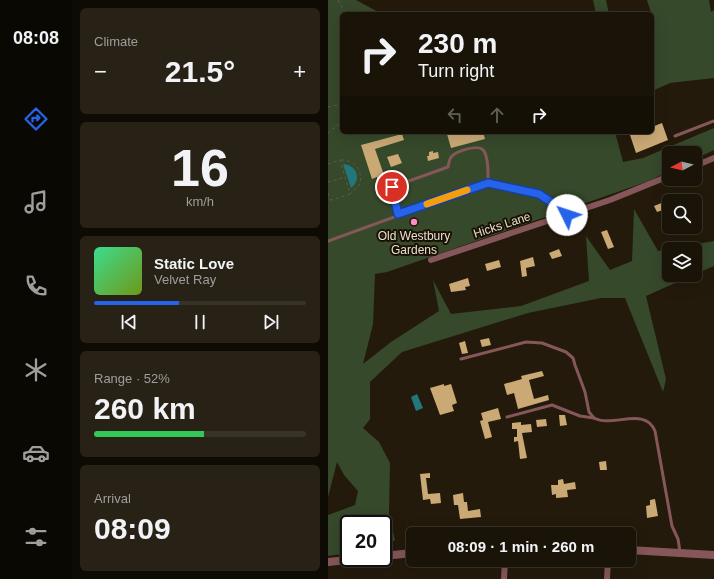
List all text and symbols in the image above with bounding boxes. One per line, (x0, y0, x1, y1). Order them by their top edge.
text: 08:08 (13, 28, 59, 48)
icon: right (352, 28, 404, 80)
text: 230 m (418, 28, 497, 59)
text: Climate (94, 34, 138, 49)
text: 21.5° (165, 55, 235, 88)
text: − (94, 59, 107, 84)
text: + (293, 59, 306, 84)
text: Turn right (418, 61, 494, 81)
icon: left (444, 104, 466, 126)
icon: ahead (486, 104, 508, 126)
icon: right (528, 104, 550, 126)
icon: directions (22, 105, 50, 133)
text: 16 (171, 139, 229, 197)
north arrow (662, 146, 702, 186)
map controls (662, 146, 702, 282)
pin (375, 170, 409, 204)
icon: arrive (381, 176, 403, 198)
icon: music (22, 188, 50, 216)
text: km/h (186, 194, 214, 209)
position arrow (546, 194, 588, 236)
button: search (662, 194, 702, 234)
street label: Hicks Lane (472, 209, 533, 241)
marker: Old Westbury Gardens (409, 217, 419, 227)
place label: Old Westbury Gardens (378, 229, 450, 257)
button: layers (662, 242, 702, 282)
text: Static Love (154, 255, 234, 272)
icon: phone (22, 272, 50, 300)
text: Velvet Ray (154, 272, 216, 287)
icon: previous (118, 311, 140, 333)
icon: pause (189, 311, 211, 333)
icon: next (260, 311, 282, 333)
icon: climate (22, 356, 50, 384)
text: Range · 52% (94, 371, 170, 386)
text: 260 km (94, 392, 196, 425)
icon: car (22, 439, 50, 467)
text: Arrival (94, 491, 131, 506)
text: 08:09 (94, 512, 171, 545)
speed limit sign: 20 (340, 515, 392, 567)
icon: filters (22, 523, 50, 551)
text: 08:09 · 1 min · 260 m (448, 538, 594, 555)

